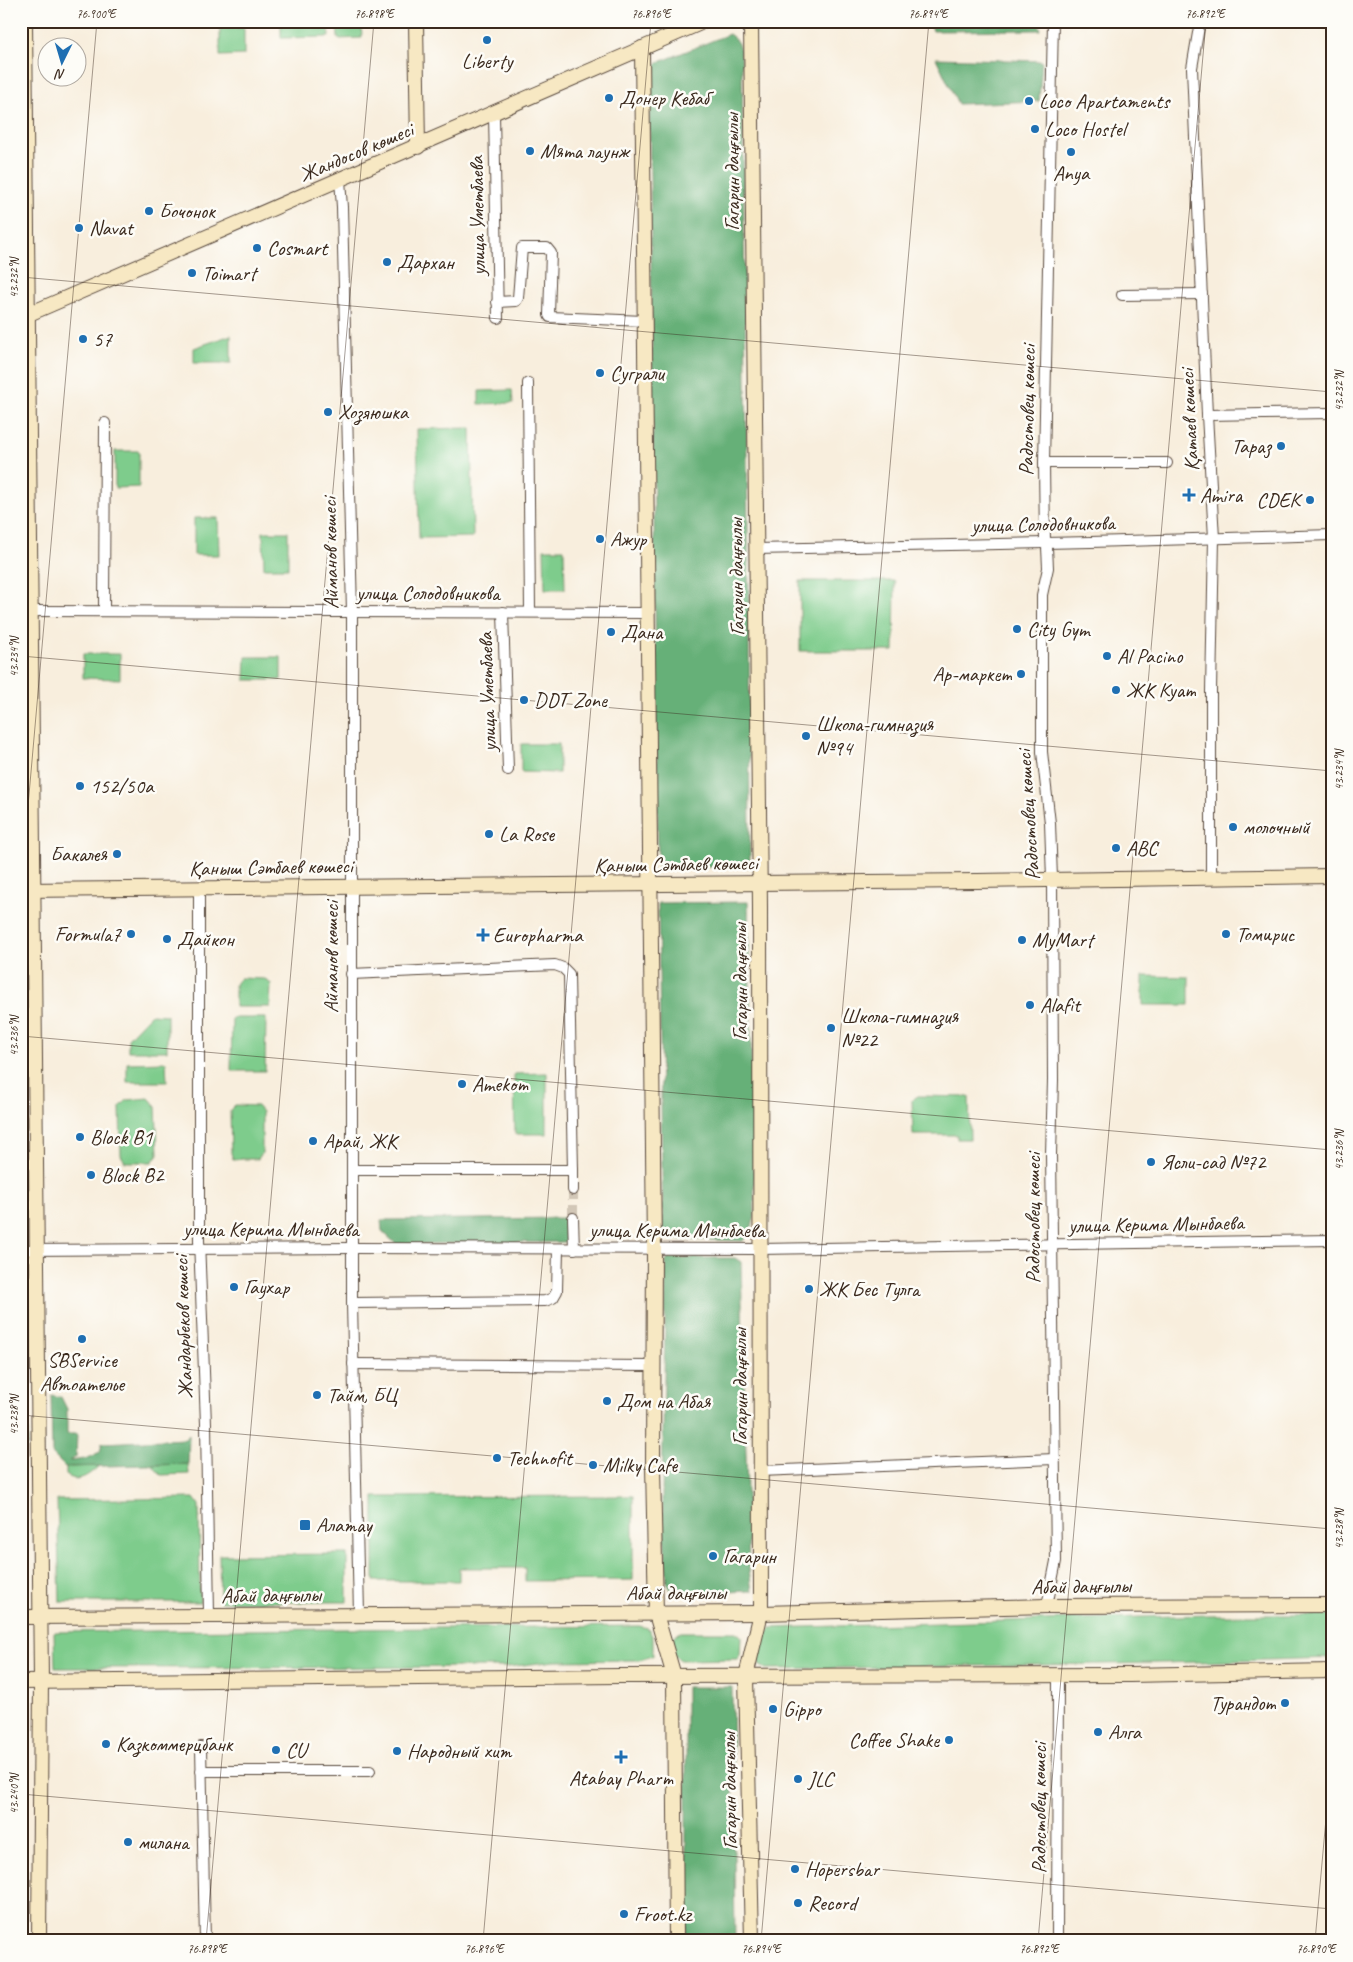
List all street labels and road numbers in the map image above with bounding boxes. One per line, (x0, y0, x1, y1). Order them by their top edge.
street label: Гагарин даңғылы (719, 111, 745, 231)
street label: Жандосов көшесі (295, 115, 420, 188)
street label: улица Уметбаева (463, 154, 491, 278)
street label: Радостовец көшесі (1013, 341, 1041, 476)
street label: Қатаев көшесі (1173, 365, 1205, 472)
street label: Айманов көшесі (316, 494, 344, 609)
street label: улица Солодовникова (969, 510, 1117, 538)
street label: Гагарин даңғылы (722, 516, 750, 636)
street label: улица Солодовникова (354, 580, 502, 606)
street label: улица Уметбаева (472, 630, 502, 754)
street label: Радостовец көшесі (1010, 746, 1046, 881)
street label: Қаныш Сәтбаев көшесі (594, 850, 761, 878)
street label: Қаныш Сәтбаев көшесі (189, 853, 356, 881)
street label: Айманов көшесі (318, 898, 344, 1013)
street label: Гагарин даңғылы (727, 921, 753, 1041)
street label: Радостовец көшесі (1020, 1149, 1046, 1284)
street label: улица Керима Мынбаева (1066, 1209, 1246, 1239)
street label: улица Керима Мынбаева (181, 1216, 361, 1242)
street label: улица Керима Мынбаева (587, 1217, 767, 1243)
street label: Жандарбеков көшесі (167, 1252, 199, 1399)
street label: Гагарин даңғылы (727, 1326, 753, 1446)
street label: Абай даңғылы (1031, 1572, 1133, 1600)
street label: Абай даңғылы (626, 1580, 728, 1606)
street label: Абай даңғылы (221, 1581, 323, 1609)
street label: Гагарин даңғылы (715, 1730, 743, 1850)
street label: Радостовец көшесі (1026, 1739, 1052, 1874)

